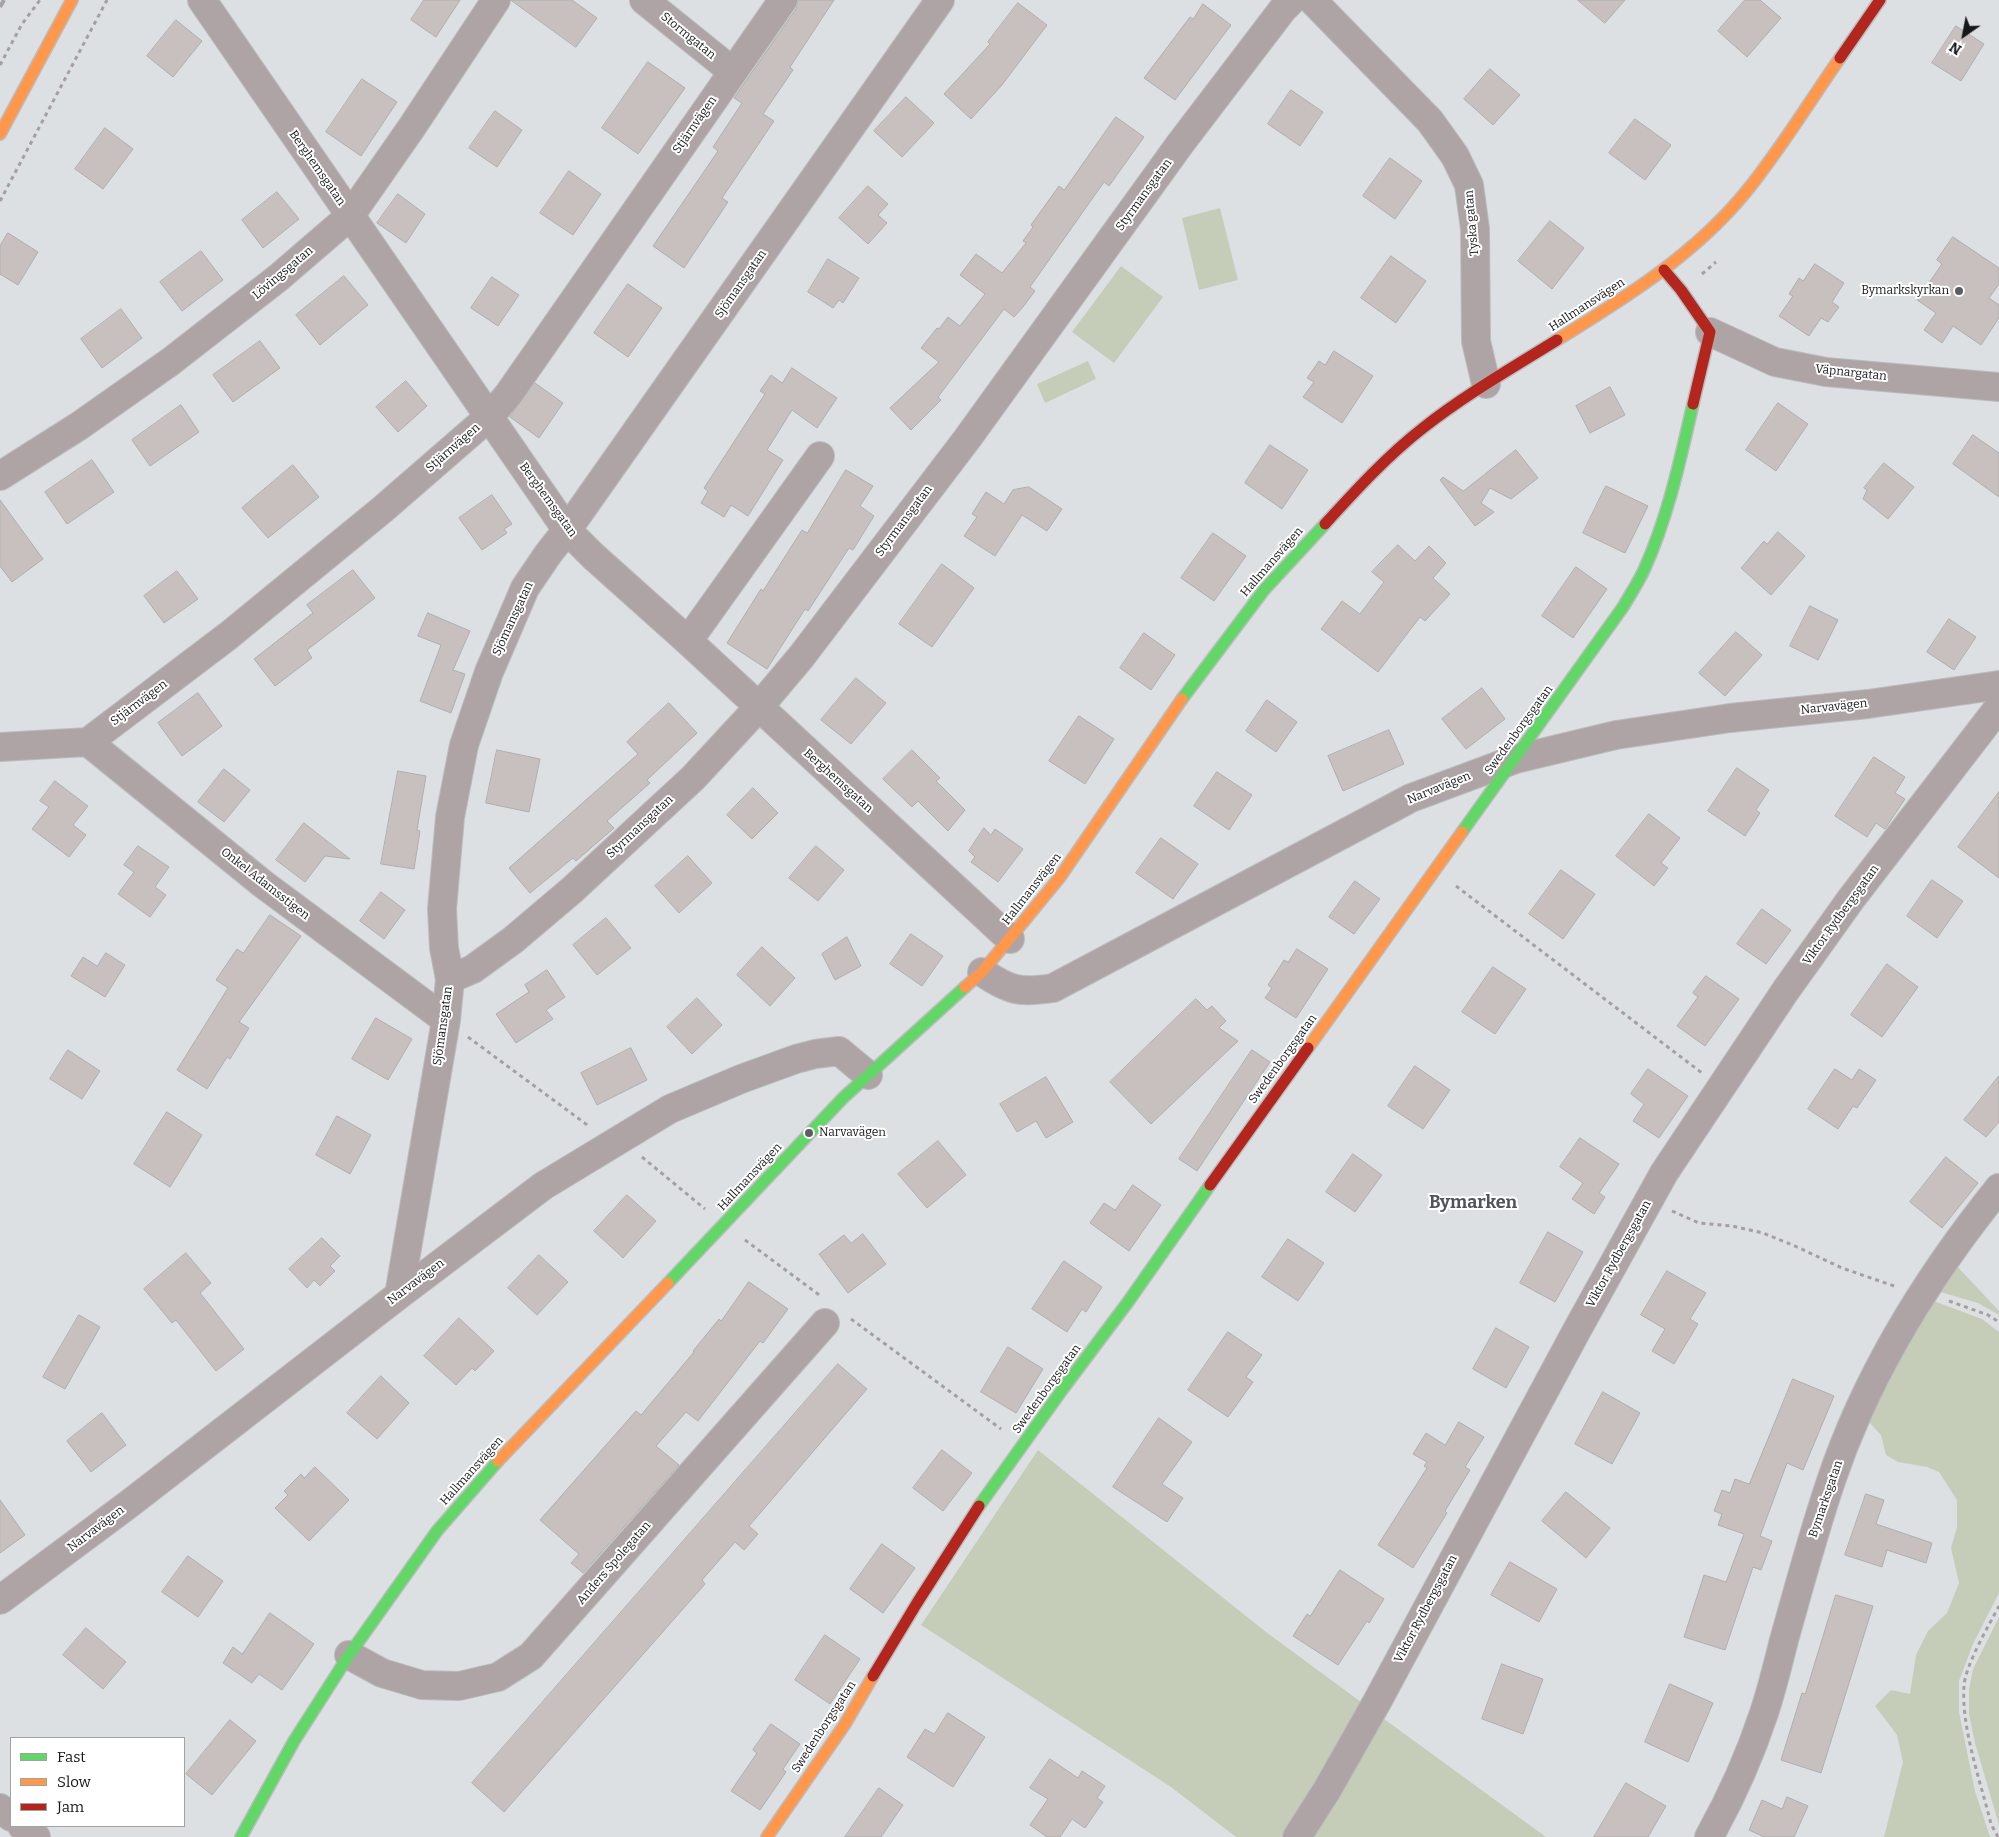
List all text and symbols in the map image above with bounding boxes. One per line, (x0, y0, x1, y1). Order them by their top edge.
street label: Stormgatan (658, 10, 718, 62)
north arrow (1939, 10, 1989, 60)
text: N (1946, 38, 1965, 58)
street label: Stjärnvägen (670, 93, 720, 157)
street label: Berghemsgatan (286, 128, 348, 208)
street label: Styrmansgatan (1113, 156, 1175, 234)
street label: Tyska gatan (1462, 190, 1482, 256)
street label: Lövingsgatan (250, 244, 316, 302)
street label: Sjömansgatan (712, 247, 770, 321)
street label: Hallmansvägen (1546, 275, 1628, 335)
place label: Bymarkskyrkan (1861, 284, 1949, 298)
marker: Bymarkskyrkan (1953, 285, 1965, 297)
street label: Väpnargatan (1815, 362, 1887, 384)
street label: Stjärnvägen (423, 421, 483, 475)
street label: Berghemsgatan (516, 460, 580, 540)
street label: Styrmansgatan (873, 483, 935, 559)
street label: Hallmansvägen (1238, 524, 1306, 600)
street label: Sjömansgatan (490, 580, 536, 658)
street label: Stjärnvägen (108, 677, 170, 729)
street label: Swedenborgsgatan (1482, 683, 1556, 777)
street label: Narvavägen (1800, 696, 1868, 718)
street label: Berghemsgatan (800, 746, 876, 816)
street label: Narvavägen (1405, 769, 1473, 807)
street label: Styrmansgatan (604, 793, 676, 861)
street label: Onkel Adamsstigen (218, 845, 312, 923)
street label: Hallmansvägen (999, 850, 1065, 928)
street label: Viktor Rydbergsgatan (1800, 862, 1882, 968)
street label: Sjömansgatan (430, 985, 456, 1067)
street label: Swedenborgsgatan (1246, 1012, 1320, 1106)
place label: Narvavägen (819, 1126, 886, 1140)
marker: Narvavägen (803, 1127, 815, 1139)
street label: Hallmansvägen (715, 1140, 785, 1214)
district label: Bymarken (1429, 1192, 1517, 1214)
street label: Viktor Rydbergsgatan (1584, 1198, 1654, 1310)
street label: Narvavägen (385, 1256, 447, 1308)
street label: Swedenborgsgatan (1010, 1342, 1084, 1436)
street label: Hallmansvägen (437, 1434, 507, 1508)
street label: Bymarksgatan (1806, 1459, 1846, 1539)
street label: Narvavägen (65, 1503, 127, 1555)
street label: Anders Spolegatan (574, 1519, 654, 1607)
street label: Viktor Rydbergsgatan (1391, 1553, 1461, 1665)
street label: Swedenborgsgatan (789, 1678, 859, 1776)
legend (10, 1737, 185, 1827)
text: Fast (57, 1748, 86, 1766)
text: Slow (57, 1773, 91, 1791)
text: Jam (57, 1798, 84, 1816)

